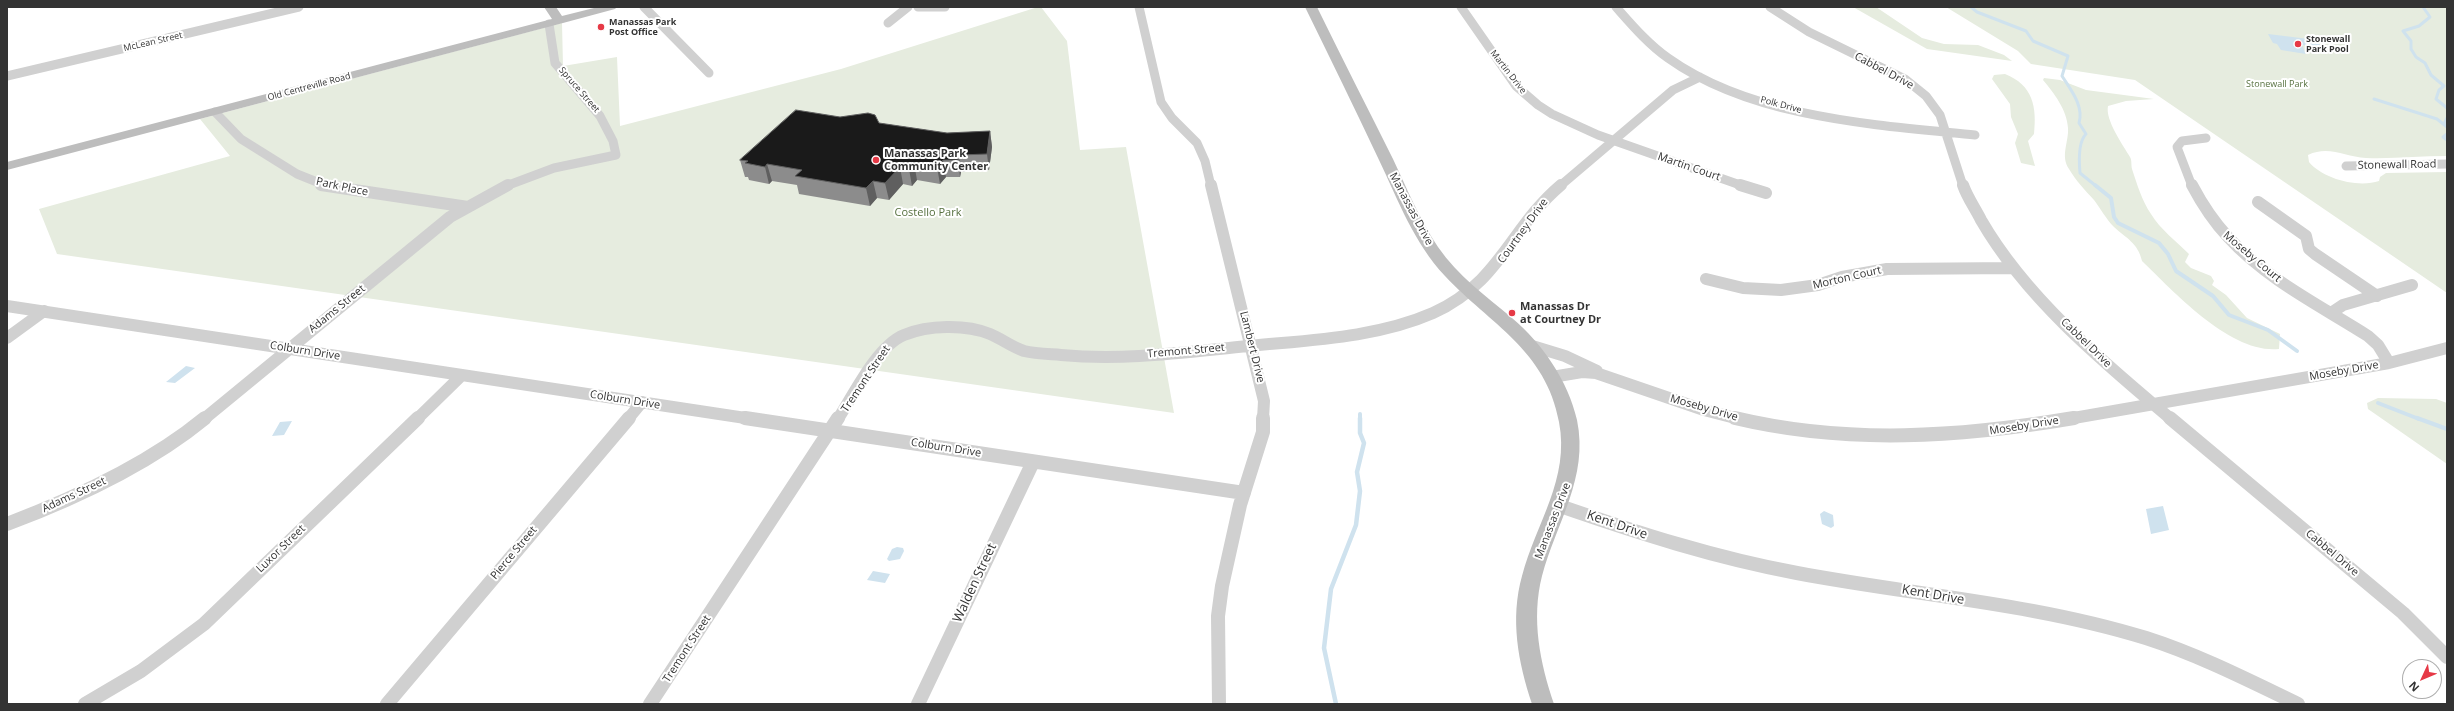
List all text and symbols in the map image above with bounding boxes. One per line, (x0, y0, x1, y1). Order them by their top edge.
place label: Manassas Park Post Office (609, 17, 676, 38)
marker: Manassas Park Post Office (596, 22, 606, 32)
street label: McLean Street (122, 30, 184, 54)
place label: Stonewall Park Pool (2306, 34, 2350, 55)
marker: Stonewall Park Pool (2293, 39, 2303, 49)
street label: Martin Drive (1488, 48, 1528, 96)
street label: Cabbel Drive (1852, 50, 1916, 92)
street label: Spruce Street (556, 65, 602, 115)
street label: Old Centreville Road (266, 71, 352, 103)
park label: Stonewall Park (2246, 79, 2308, 89)
street label: Polk Drive (1759, 94, 1803, 116)
place label: Manassas Park Community Center (884, 147, 988, 173)
street label: Martin Court (1656, 150, 1722, 184)
marker: Manassas Park Community Center (871, 155, 881, 165)
street label: Stonewall Road (2357, 158, 2437, 172)
street label: Manassas Drive (1386, 170, 1436, 248)
street label: Park Place (315, 175, 369, 199)
street label: Courtney Drive (1495, 196, 1551, 266)
park label: Costello Park (895, 206, 961, 220)
street label: Moseby Court (2220, 229, 2284, 285)
street label: Morton Court (1811, 264, 1883, 292)
street label: Adams Street (306, 282, 368, 336)
place label: Manassas Dr at Courtney Dr (1520, 300, 1601, 326)
marker: Manassas Dr at Courtney Dr (1507, 308, 1517, 318)
street label: Lambert Drive (1237, 310, 1267, 384)
street label: Cabbel Drive (2058, 316, 2114, 370)
street label: Colburn Drive (269, 339, 341, 363)
street label: Tremont Street (1147, 341, 1225, 361)
street label: Tremont Street (839, 343, 893, 415)
street label: Moseby Drive (2308, 358, 2380, 384)
street label: Colburn Drive (589, 388, 661, 412)
street label: Moseby Drive (1669, 392, 1739, 424)
street label: Moseby Drive (1988, 414, 2060, 438)
street label: Colburn Drive (910, 436, 982, 460)
street label: Adams Street (40, 474, 108, 516)
street label: Manassas Drive (1532, 481, 1574, 561)
street label: Kent Drive (1585, 507, 1649, 543)
street label: Luxor Street (254, 522, 308, 576)
street label: Pierce Street (488, 524, 540, 582)
street label: Cabbel Drive (2303, 527, 2361, 579)
street label: Walden Street (950, 541, 1000, 625)
street label: Kent Drive (1901, 582, 1965, 608)
street label: Tremont Street (660, 613, 714, 685)
north arrow (2402, 659, 2442, 699)
text: N (2405, 679, 2422, 695)

